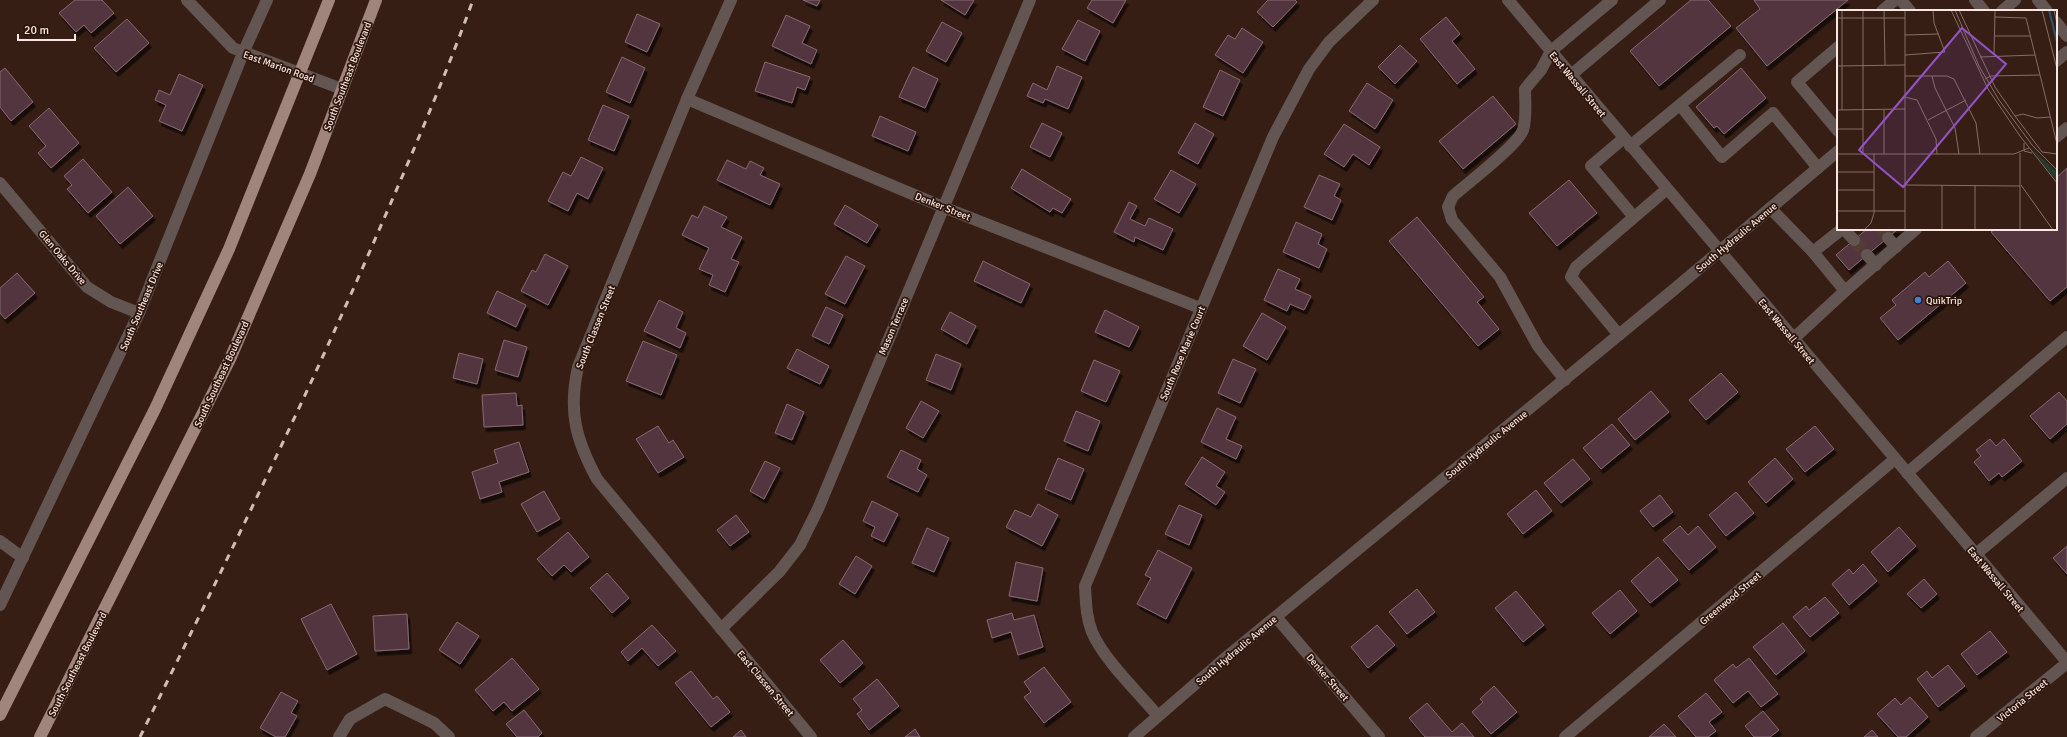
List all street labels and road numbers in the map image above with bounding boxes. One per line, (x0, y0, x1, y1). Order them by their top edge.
street label: South Southeast Boulevard (322, 20, 374, 132)
street label: East Marion Road (242, 49, 316, 85)
street label: East Wassall Street (1546, 49, 1608, 120)
street label: Denker Street (913, 190, 973, 224)
street label: South Hydraulic Avenue (1694, 200, 1780, 275)
street label: Glen Oaks Drive (36, 228, 88, 287)
street label: South Southeast Drive (118, 260, 166, 352)
street label: South Classen Street (574, 283, 618, 371)
street label: Mason Terrace (876, 296, 911, 357)
street label: East Wassall Street (1755, 296, 1817, 367)
street label: South Rose Marie Court (1158, 304, 1208, 402)
street label: South Southeast Boulevard (192, 319, 252, 429)
street label: South Hydraulic Avenue (1443, 408, 1530, 482)
street label: East Wassall Street (1964, 544, 2026, 615)
street label: Greenwood Street (1698, 569, 1764, 628)
street label: South Southeast Boulevard (46, 610, 109, 719)
street label: South Hydraulic Avenue (1194, 613, 1280, 688)
street label: East Classen Street (734, 648, 797, 719)
street label: Denker Street (1303, 652, 1351, 704)
street label: Victoria Street (1995, 676, 2051, 725)

